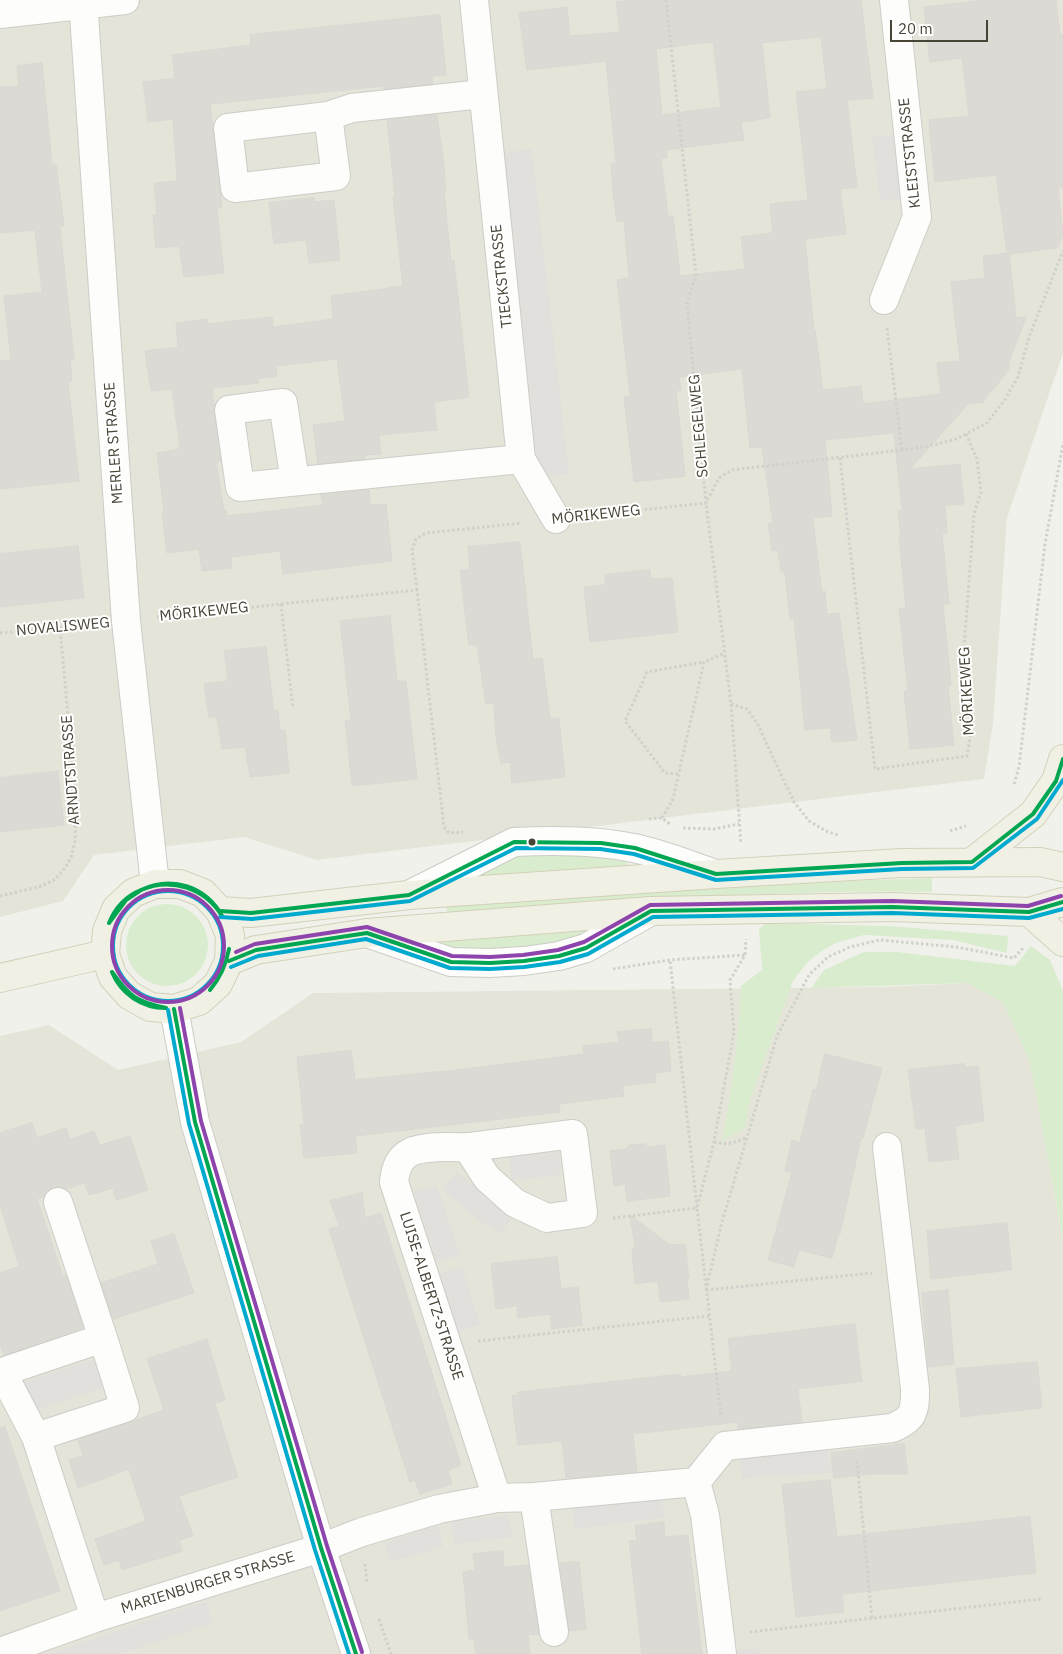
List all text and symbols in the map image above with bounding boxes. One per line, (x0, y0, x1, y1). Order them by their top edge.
scale bar (893, 10, 990, 42)
text: 20 m (898, 19, 933, 38)
street label: KLEISTSTRASSE (895, 97, 925, 209)
street label: TIECKSTRASSE (488, 223, 516, 329)
street label: SCHLEGELWEG (686, 374, 712, 478)
street label: MERLER STRASSE (101, 381, 127, 505)
street label: MÖRIKEWEG (551, 501, 641, 529)
street label: MÖRIKEWEG (159, 598, 249, 626)
street label: NOVALISWEG (15, 614, 111, 640)
street label: MÖRIKEWEG (956, 646, 978, 736)
street label: ARNDTSTRASSE (58, 714, 84, 826)
unlabelled marker (527, 837, 537, 847)
street label: LUISE-ALBERTZ-STRASSE (395, 1210, 467, 1382)
street label: MARIENBURGER STRASSE (119, 1548, 297, 1618)

